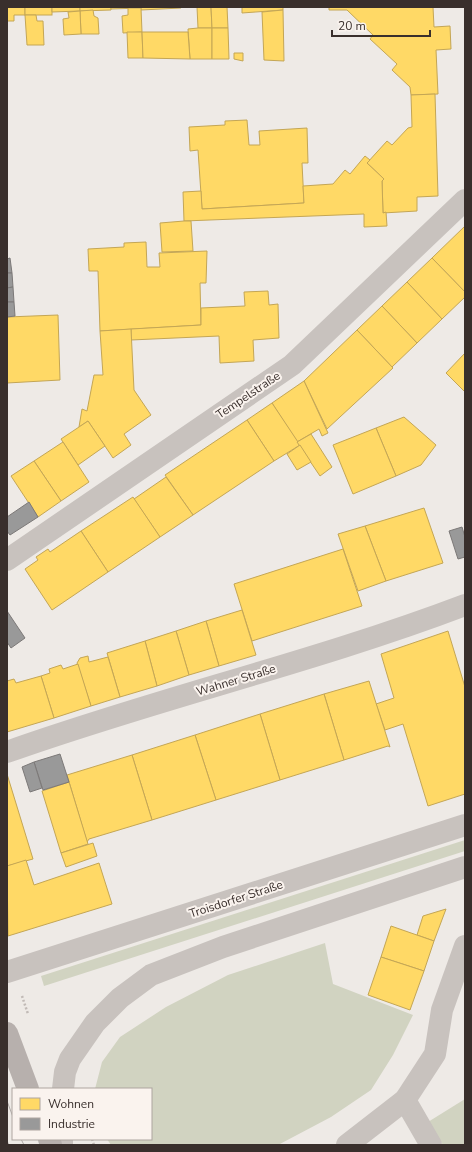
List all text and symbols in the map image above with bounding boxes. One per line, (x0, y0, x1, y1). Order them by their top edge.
scale bar (332, 12, 430, 38)
text: 20 m (338, 18, 366, 34)
street label: Tempelstraße (213, 368, 283, 422)
street label: Wahner Straße (194, 660, 278, 700)
street label: Troisdorfer Straße (187, 876, 285, 922)
legend (12, 1088, 152, 1140)
text: Wohnen (48, 1096, 94, 1112)
text: Industrie (48, 1116, 95, 1132)

